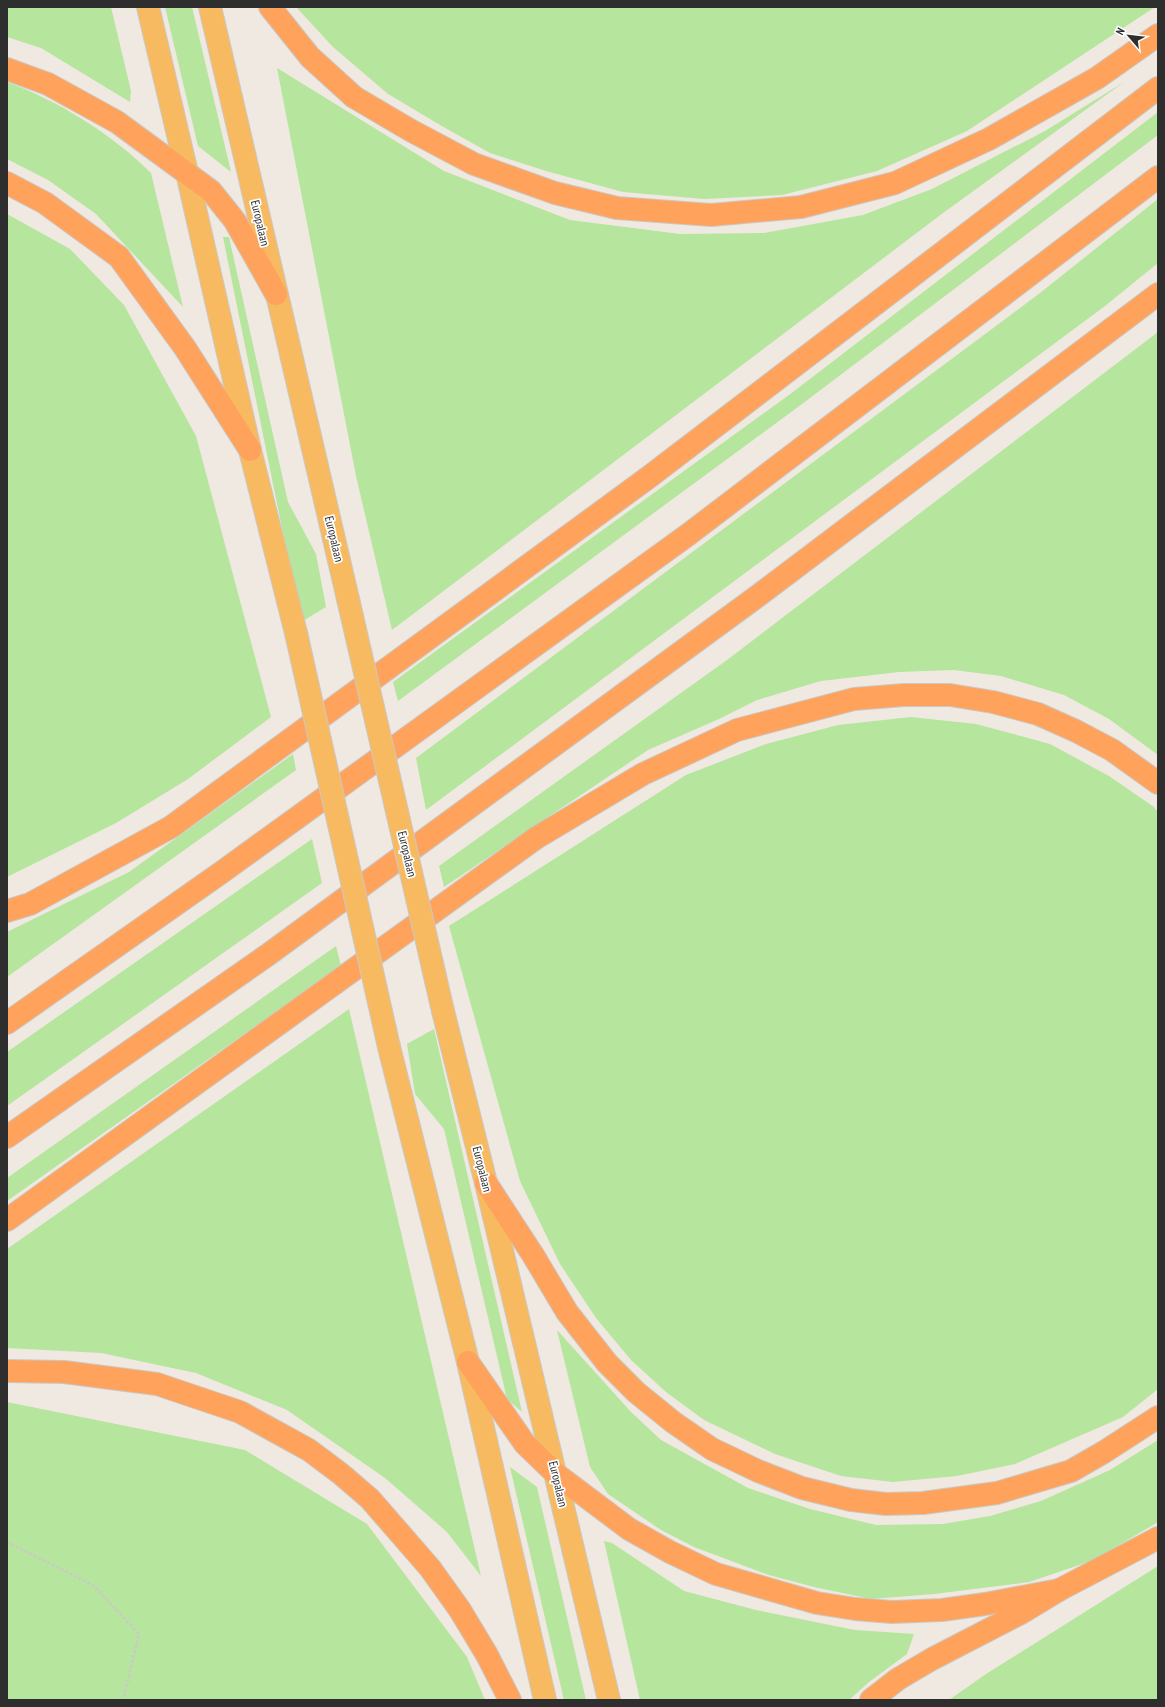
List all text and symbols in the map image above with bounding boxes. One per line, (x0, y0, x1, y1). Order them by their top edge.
north arrow (1109, 16, 1149, 56)
text: N (1113, 25, 1128, 37)
street label: Europalaan (248, 199, 273, 247)
street label: Europalaan (322, 515, 347, 563)
street label: Europalaan (395, 830, 420, 878)
street label: Europalaan (470, 1144, 495, 1193)
street label: Europalaan (546, 1460, 571, 1508)

